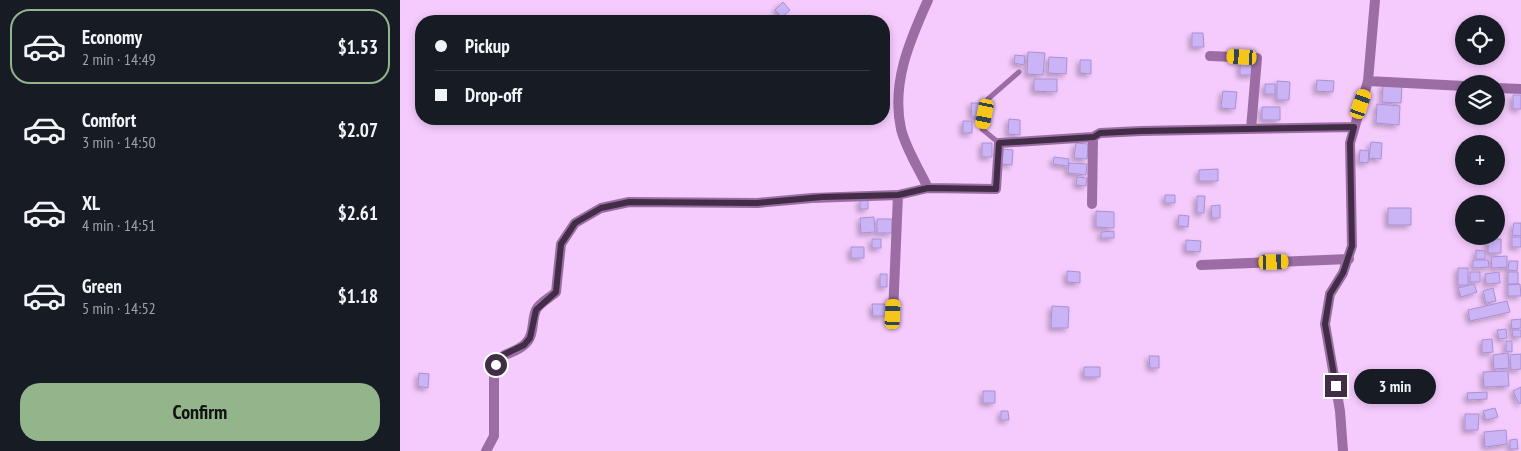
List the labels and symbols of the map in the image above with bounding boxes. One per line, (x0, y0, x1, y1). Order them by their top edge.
car (1226, 49, 1257, 65)
car (1349, 87, 1372, 121)
car (974, 98, 995, 130)
car (1258, 254, 1289, 270)
car (884, 299, 901, 329)
route start (485, 354, 507, 376)
callout: 3 min (1354, 368, 1436, 404)
route end (1325, 375, 1347, 397)

